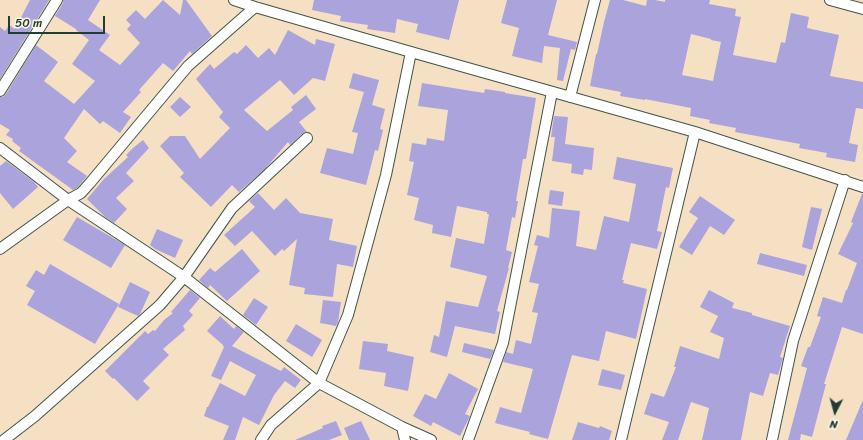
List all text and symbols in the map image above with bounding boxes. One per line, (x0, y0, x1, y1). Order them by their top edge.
scale bar (10, 8, 107, 34)
text: 50 m (15, 12, 42, 34)
north arrow (815, 392, 855, 432)
text: N (829, 415, 838, 434)

